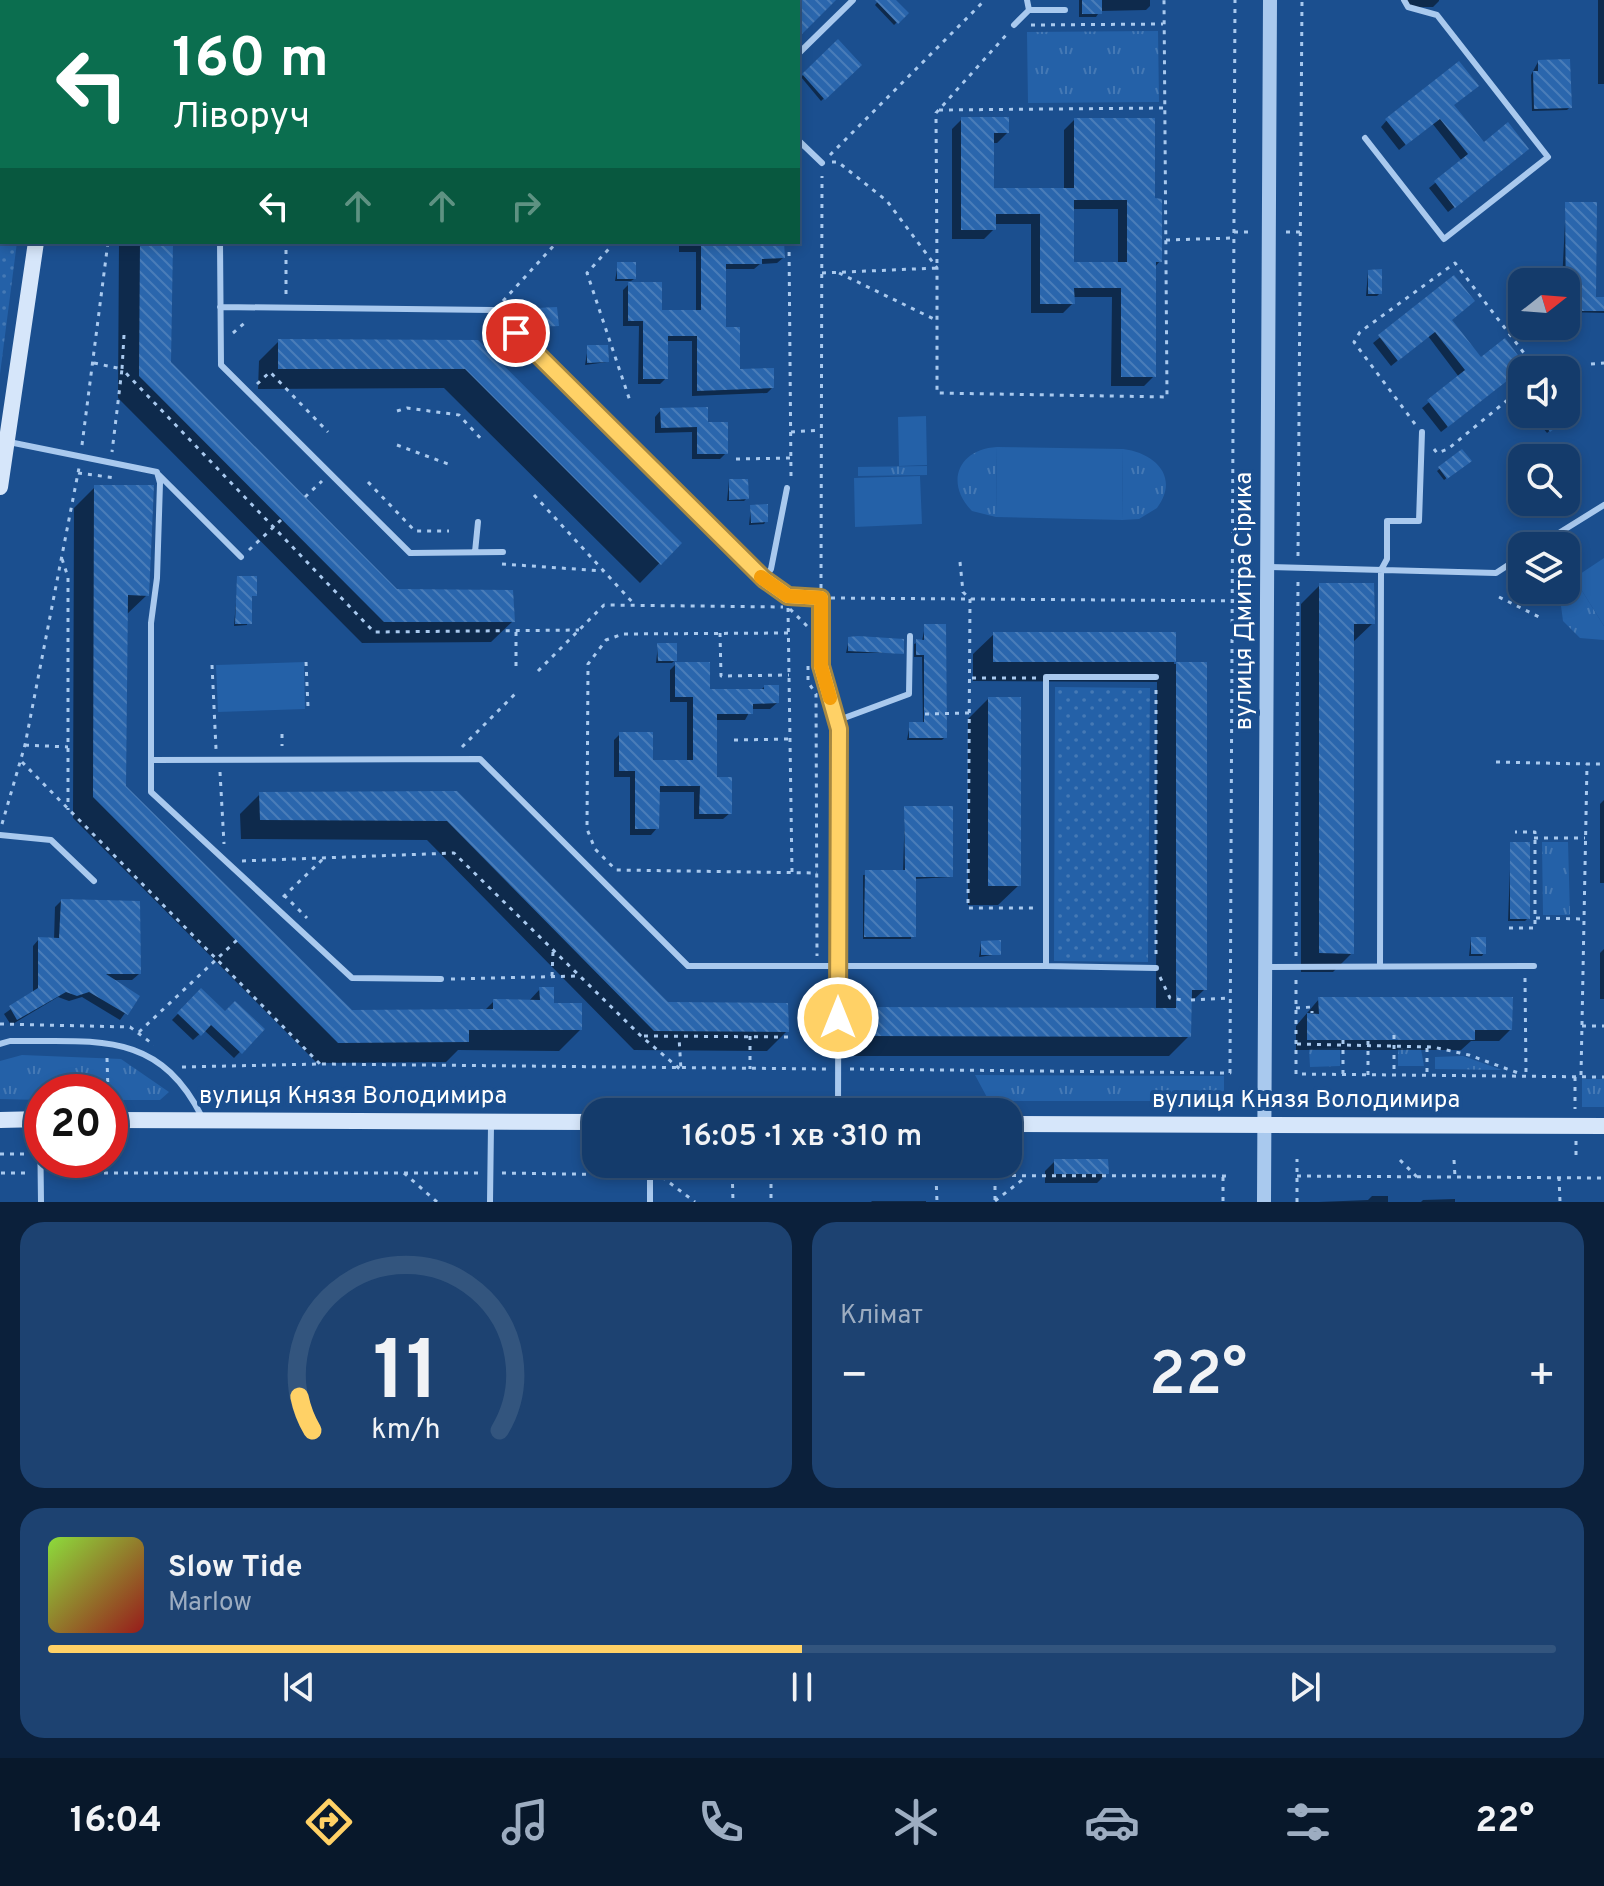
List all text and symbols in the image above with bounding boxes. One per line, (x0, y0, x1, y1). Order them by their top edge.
text: 160 m (172, 26, 329, 96)
icon: left (40, 32, 144, 136)
text: Ліворуч (172, 95, 310, 141)
icon: left (252, 184, 296, 228)
icon: ahead (336, 184, 380, 228)
icon: ahead (420, 184, 464, 228)
icon: right (504, 184, 548, 228)
north arrow (1508, 268, 1580, 340)
map controls (1508, 268, 1580, 604)
pin (482, 299, 550, 367)
icon: arrive (494, 311, 538, 355)
button: sound (1508, 356, 1580, 428)
button: search (1508, 444, 1580, 516)
street label: вулиця Дмитра Сірика (1230, 472, 1260, 730)
button: layers (1508, 532, 1580, 604)
position arrow (796, 976, 880, 1060)
speed limit sign: 20 (24, 1074, 128, 1178)
street label: вулиця Князя Володимира (199, 1082, 507, 1112)
street label: вулиця Князя Володимира (1152, 1086, 1460, 1116)
text: 16:05 · 1 хв · 310 m (682, 1119, 922, 1156)
text: Клімат (840, 1300, 923, 1333)
text: 11 (373, 1324, 439, 1429)
text: 22° (1149, 1340, 1247, 1416)
text: − (840, 1350, 868, 1406)
text: + (1528, 1350, 1556, 1406)
text: km/h (371, 1413, 441, 1449)
text: Slow Tide (168, 1550, 302, 1587)
text: Marlow (168, 1587, 252, 1620)
icon: previous (277, 1665, 321, 1709)
icon: pause (780, 1665, 824, 1709)
icon: next (1283, 1665, 1327, 1709)
icon: directions (301, 1794, 357, 1850)
icon: music (497, 1794, 553, 1850)
icon: phone (693, 1794, 749, 1850)
icon: climate (888, 1794, 944, 1850)
icon: car (1084, 1794, 1140, 1850)
icon: filters (1280, 1794, 1336, 1850)
text: 16:04 (70, 1799, 162, 1845)
text: 22° (1475, 1799, 1534, 1845)

